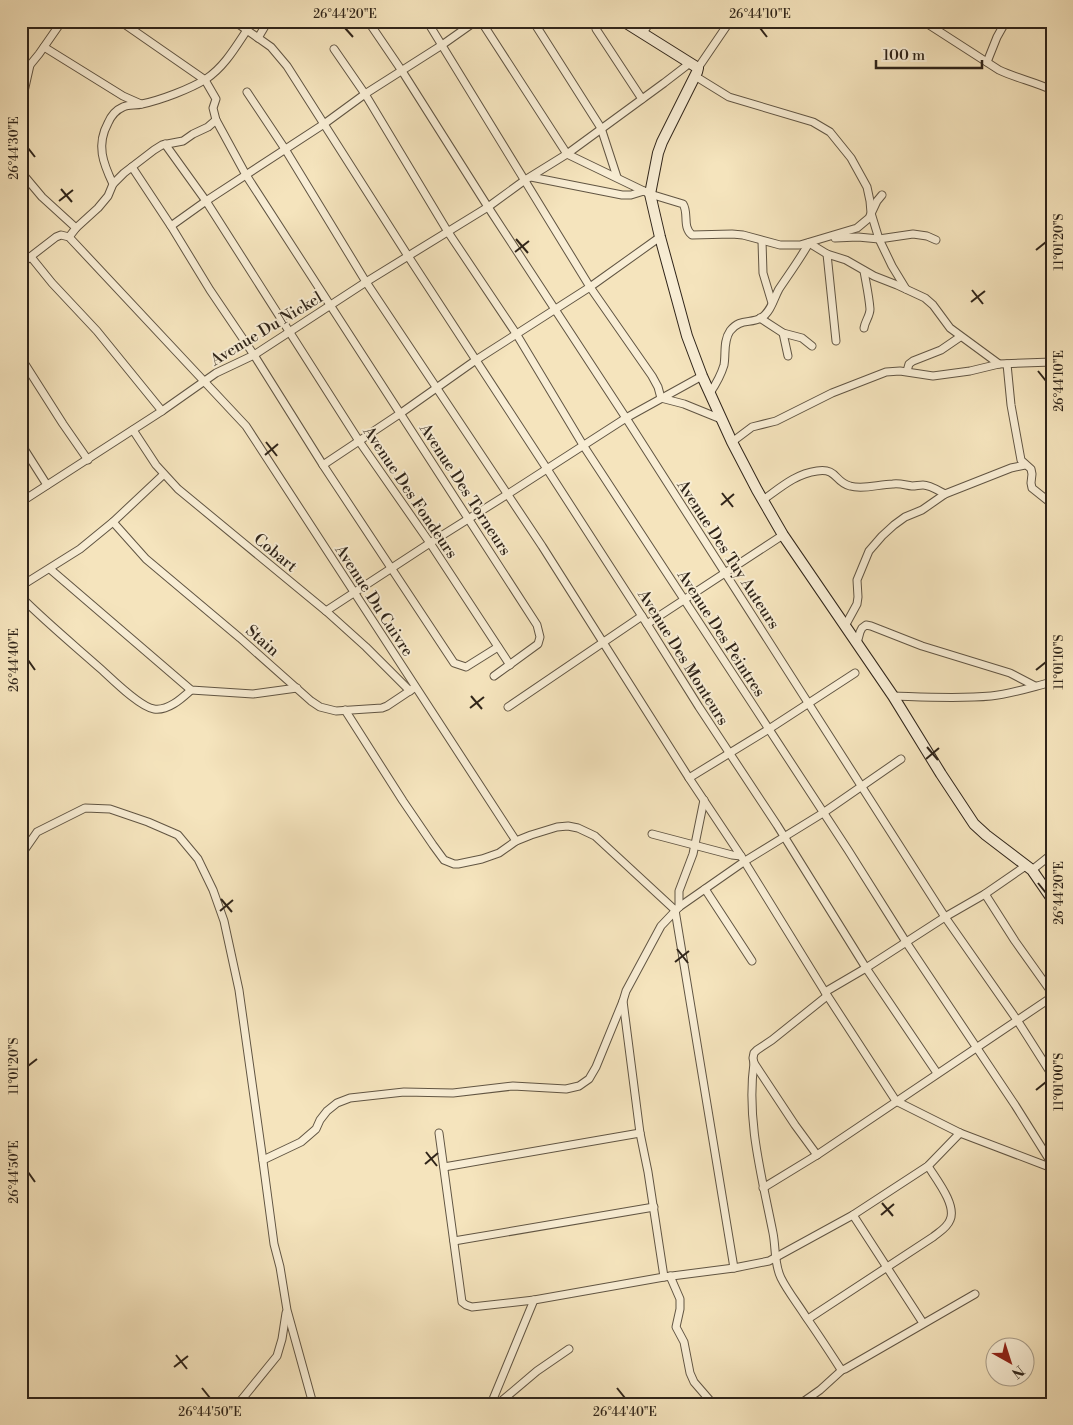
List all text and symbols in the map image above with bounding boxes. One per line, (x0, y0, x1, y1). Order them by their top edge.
text: 26°44'20"E (313, 7, 377, 22)
text: 26°44'10"E (729, 7, 791, 22)
scale bar (876, 38, 982, 70)
text: 100 m (883, 46, 925, 65)
text: 26°44'30"E (7, 116, 22, 180)
text: 11°01'20"S (1052, 213, 1067, 270)
street label: Avenue Du Nickel (206, 287, 326, 371)
text: 26°44'10"E (1052, 350, 1067, 412)
street label: Avenue Des Torneurs (414, 419, 515, 559)
street label: Avenue Des Fondeurs (358, 422, 462, 562)
street label: Avenue Des Tuy Auteurs (672, 475, 784, 633)
street label: Cobart (250, 529, 301, 577)
street label: Avenue Du Cuivre (330, 540, 418, 660)
street label: Avenue Des Peintres (672, 566, 770, 701)
street label: Avenue Des Monteurs (633, 585, 733, 729)
street label: Stain (241, 621, 284, 661)
text: 26°44'40"E (7, 628, 22, 692)
text: 11°01'10"S (1052, 634, 1067, 689)
text: 26°44'20"E (1052, 861, 1067, 925)
text: 11°01'20"S (7, 1037, 22, 1094)
text: 11°01'00"S (1052, 1053, 1067, 1111)
text: 26°44'50"E (7, 1140, 22, 1204)
north arrow (986, 1338, 1036, 1388)
text: N (1008, 1361, 1028, 1382)
text: 26°44'50"E (178, 1405, 242, 1420)
text: 26°44'40"E (593, 1405, 657, 1420)

